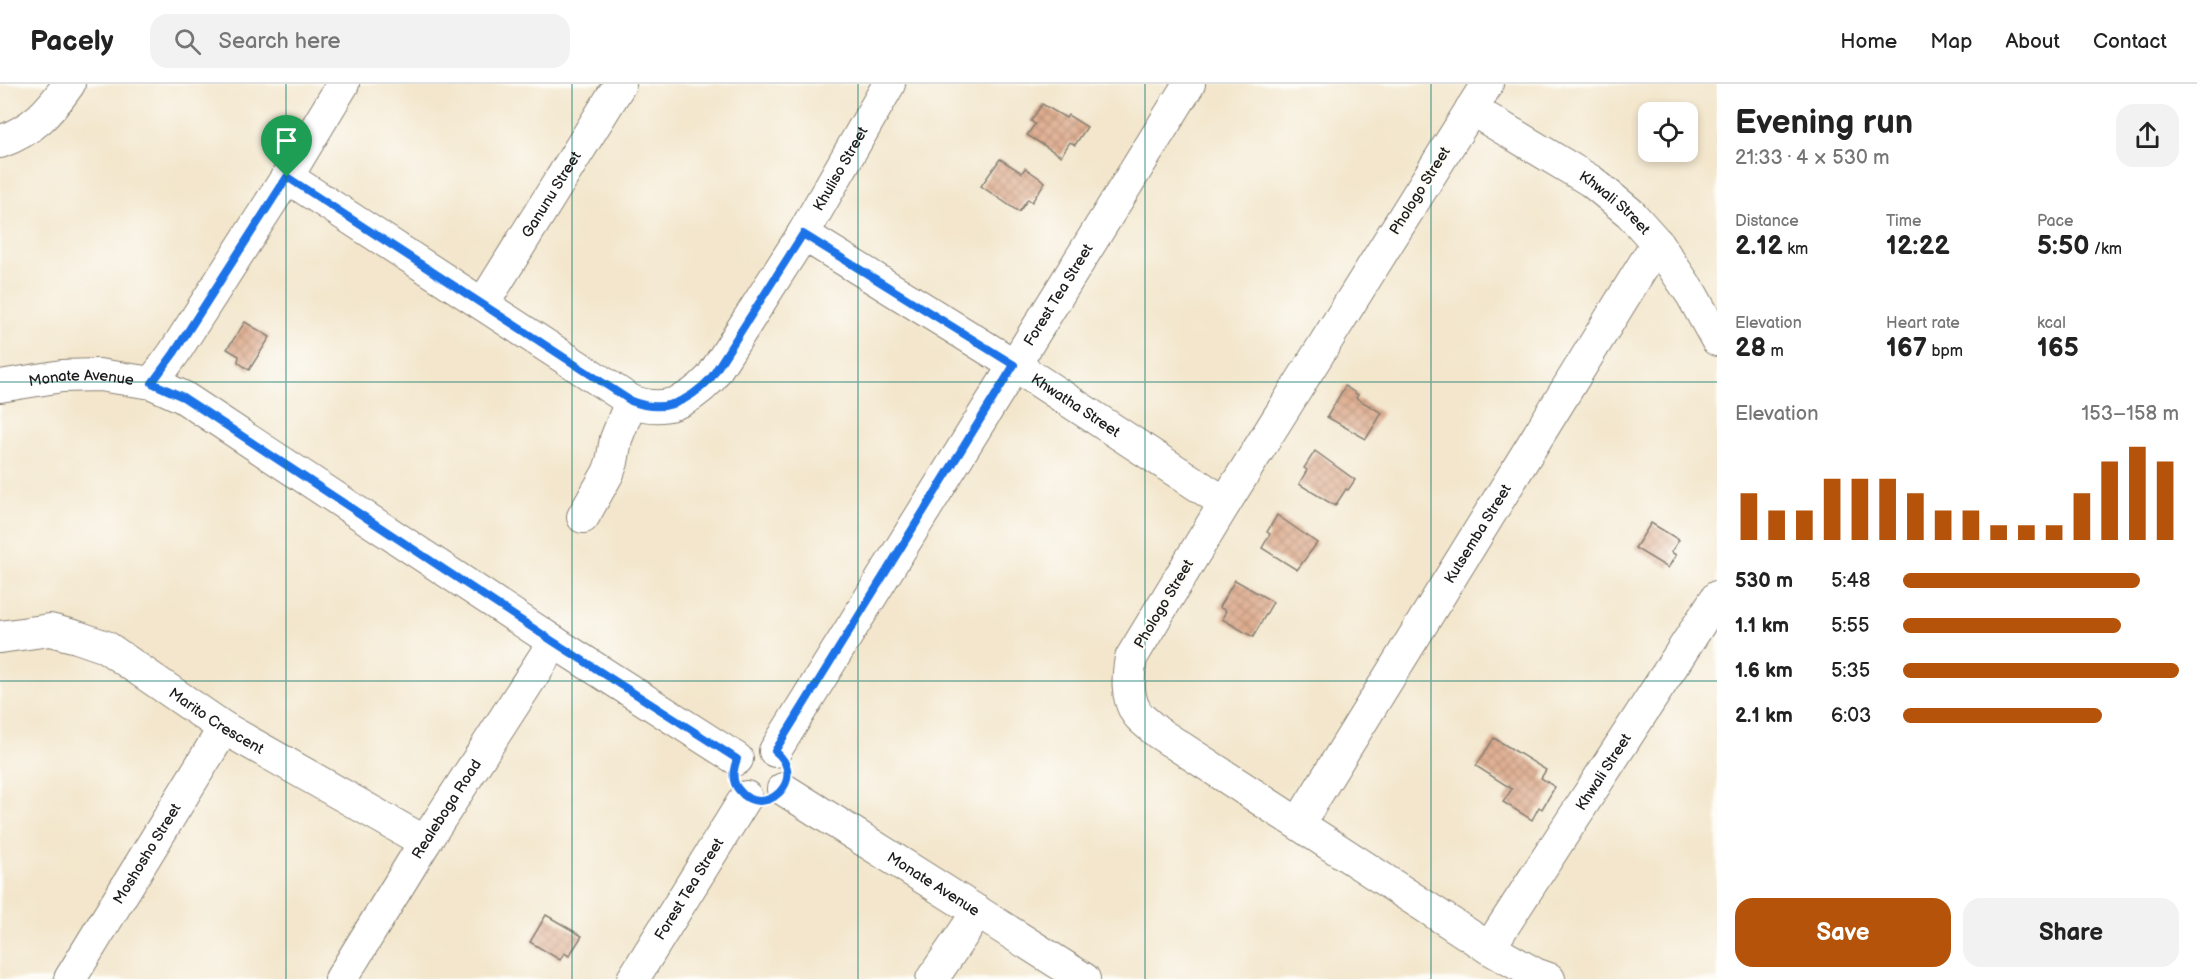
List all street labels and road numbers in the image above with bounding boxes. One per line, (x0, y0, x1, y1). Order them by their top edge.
street label: Khuliso Street (809, 123, 872, 214)
street label: Phologo Street (1385, 143, 1455, 239)
street label: Ganunu Street (517, 147, 585, 241)
street label: Khwali Street (1576, 167, 1655, 239)
street label: Forest Tea Street (1019, 240, 1097, 349)
street label: Monate Avenue (27, 365, 135, 391)
street label: Khwatha Street (1027, 369, 1124, 442)
street label: Kutsemba Street (1440, 480, 1516, 587)
street label: Phologo Street (1130, 556, 1198, 652)
street label: Marito Crescent (165, 683, 268, 758)
street label: Khwali Street (1571, 729, 1636, 814)
street label: Realeboga Road (407, 756, 485, 862)
street label: Moshosho Street (109, 799, 185, 908)
street label: Forest Tea Street (650, 834, 728, 943)
street label: Monate Avenue (884, 848, 983, 920)

